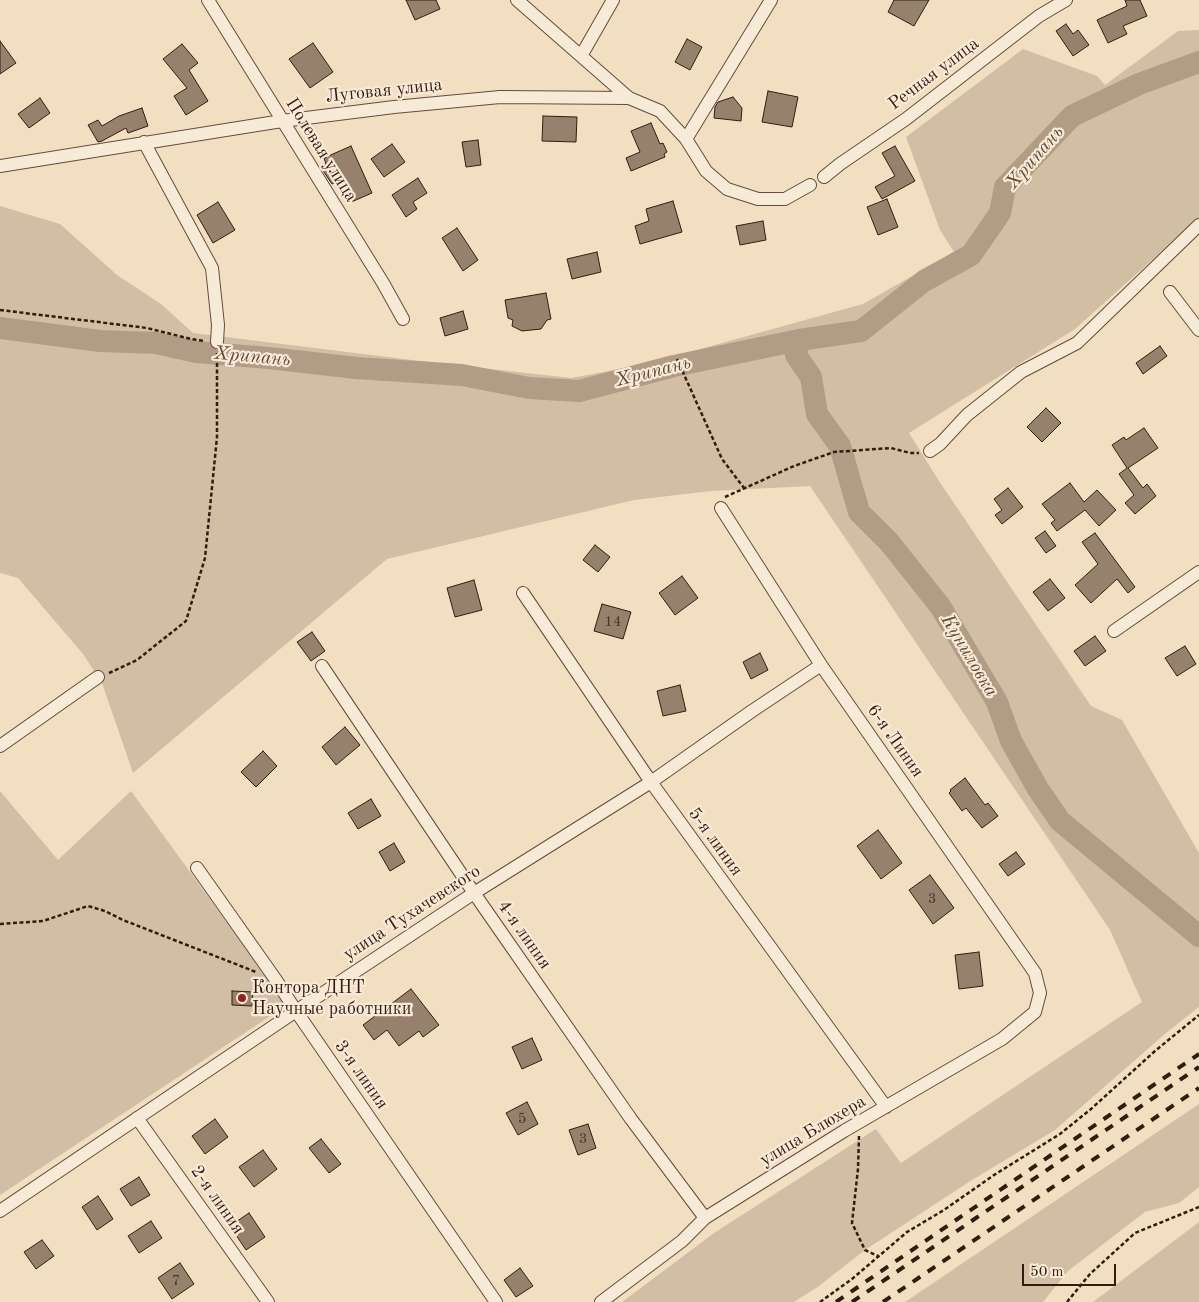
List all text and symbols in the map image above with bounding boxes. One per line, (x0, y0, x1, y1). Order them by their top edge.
street label: Речная улица (884, 33, 984, 115)
street label: Луговая улица (325, 74, 443, 108)
street label: Полевая улица (280, 94, 362, 206)
water label: Хрипань (1001, 121, 1069, 195)
water label: Хрипань (212, 342, 292, 372)
water label: Хрипань (613, 352, 693, 392)
water label: Куниловка (935, 611, 1003, 701)
house number: 14 (604, 613, 622, 631)
street label: 6-я Линия (862, 700, 928, 782)
street label: 5-я линия (683, 804, 747, 880)
street label: улица Тухачевского (339, 861, 485, 965)
house number: 3 (928, 890, 936, 908)
street label: 4-я линия (492, 896, 556, 974)
place label: Контора ДНТ Научные работники (252, 977, 412, 1020)
marker: Контора ДНТ Научные работники (236, 992, 248, 1004)
street label: 3-я линия (329, 1036, 393, 1114)
street label: улица Блюхера (756, 1091, 870, 1171)
house number: 5 (518, 1110, 526, 1128)
house number: 3 (579, 1130, 587, 1148)
street label: 2-я линия (185, 1161, 249, 1239)
scale bar (1024, 1254, 1118, 1286)
text: 50 m (1030, 1265, 1064, 1280)
house number: 7 (172, 1272, 180, 1290)

